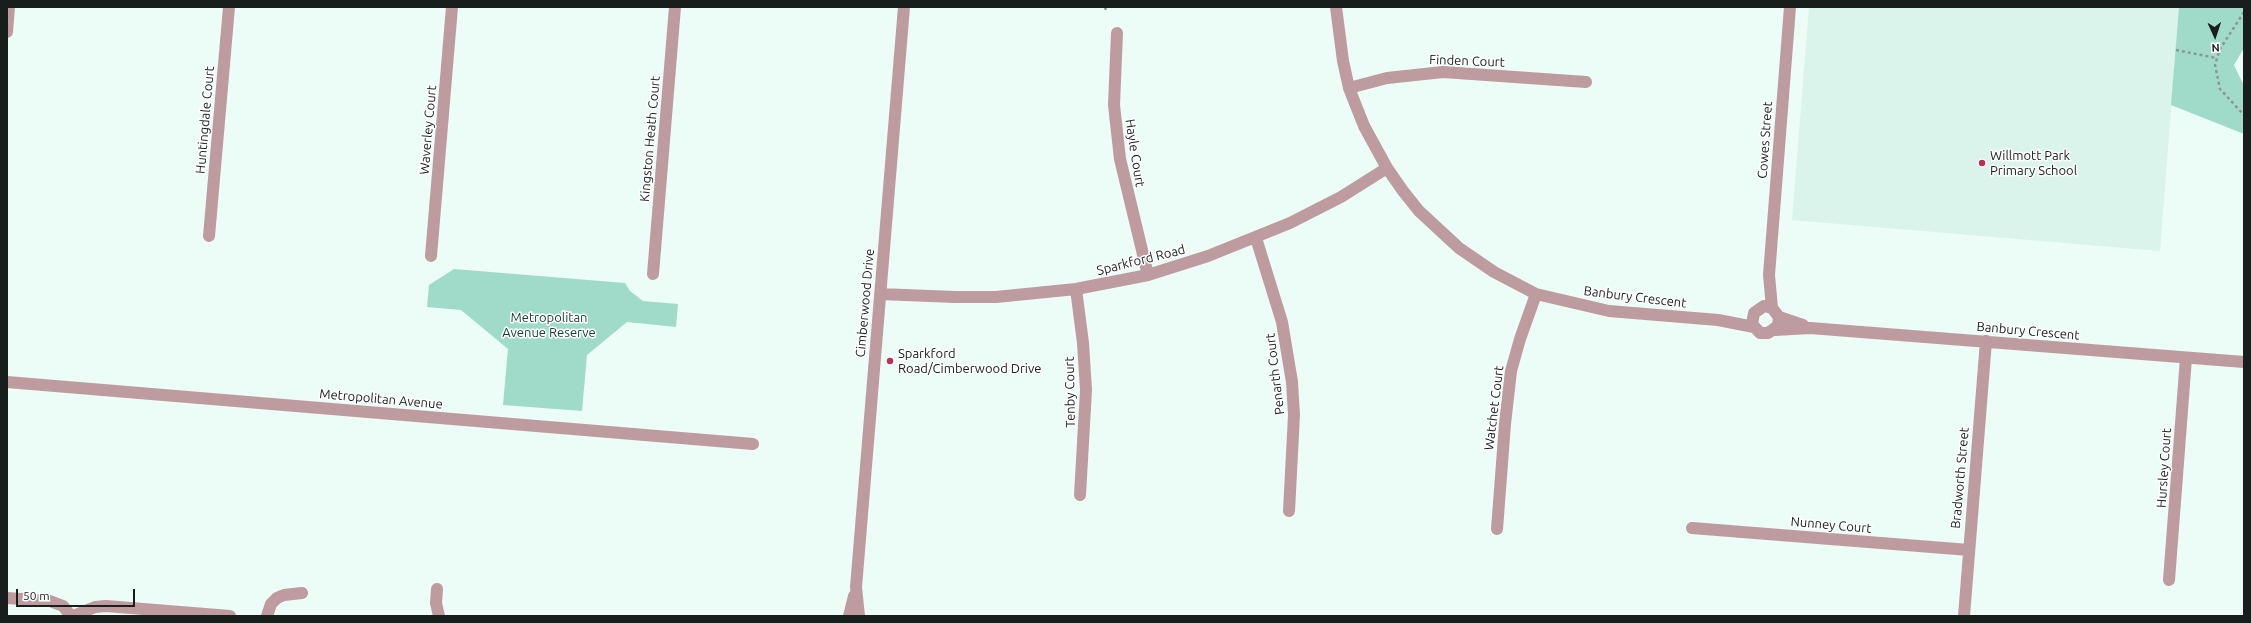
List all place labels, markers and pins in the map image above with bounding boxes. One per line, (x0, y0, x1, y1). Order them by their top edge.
place label: Willmott Park Primary School (1990, 148, 2077, 179)
marker: Willmott Park Primary School (1977, 158, 1987, 168)
place label: Sparkford Road/Cimberwood Drive (898, 346, 1041, 377)
marker: Sparkford Road/Cimberwood Drive (885, 356, 895, 366)

